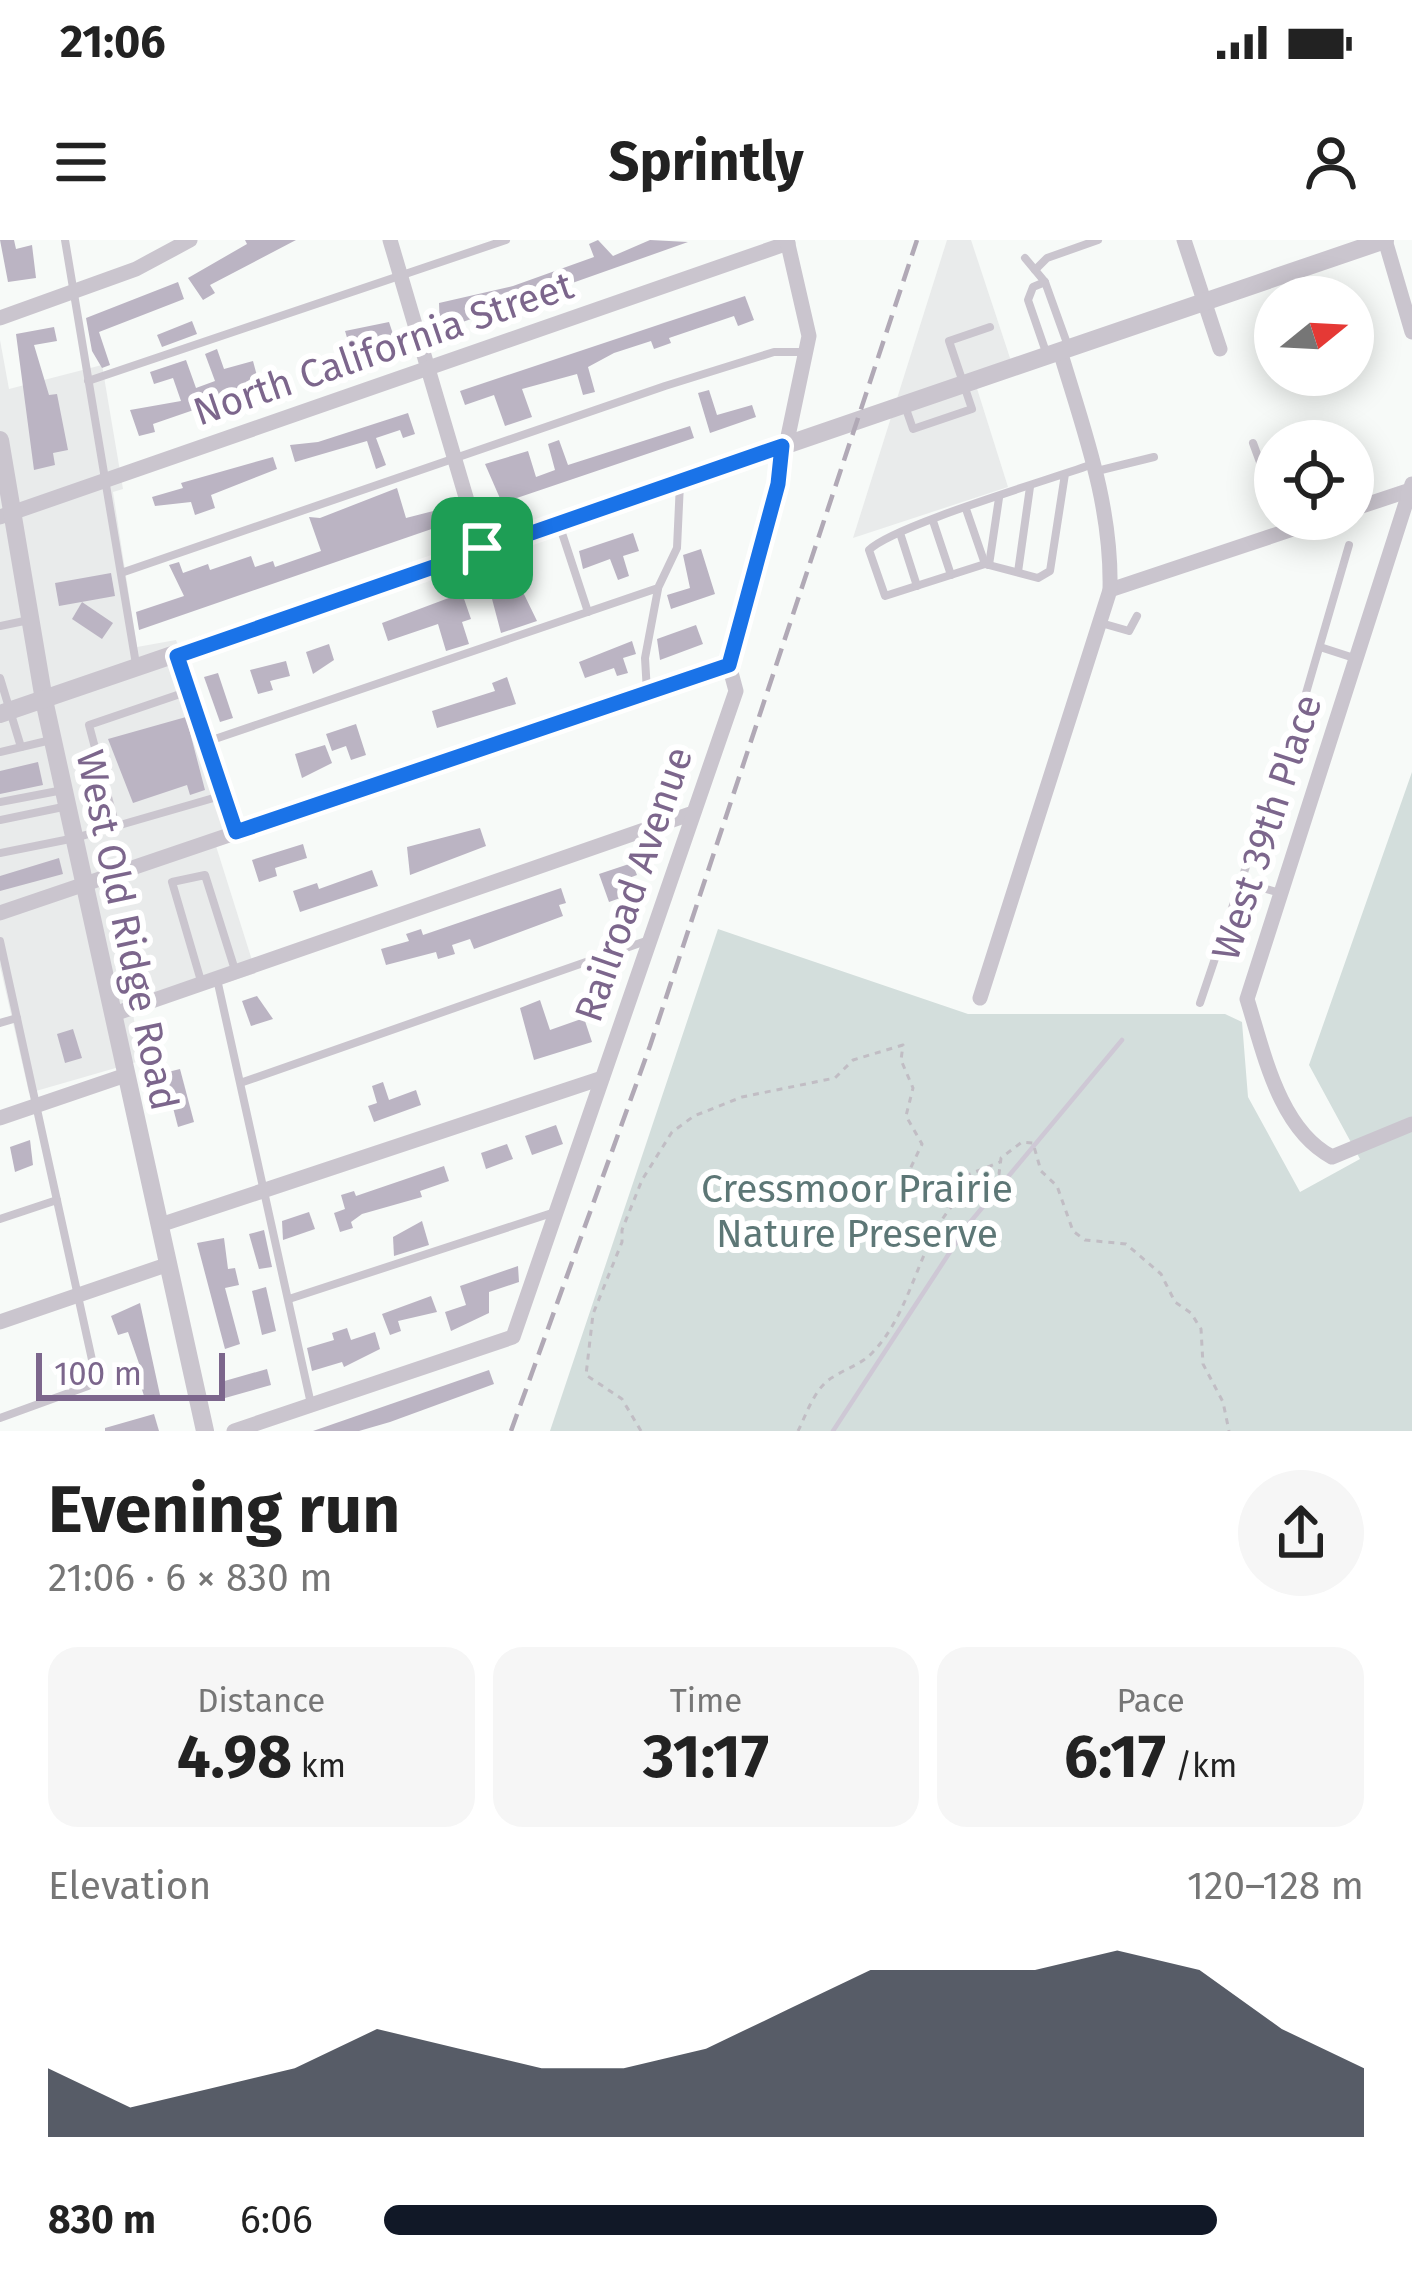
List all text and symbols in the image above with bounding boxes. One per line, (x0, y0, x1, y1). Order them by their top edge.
text: 21:06 (60, 15, 166, 69)
icon: menu (48, 129, 114, 195)
icon: person (1298, 129, 1364, 195)
text: Sprintly (609, 130, 803, 194)
street label: North California Street (188, 262, 580, 436)
north arrow (1254, 276, 1374, 396)
map controls (1254, 276, 1374, 540)
button: locate (1254, 420, 1374, 540)
pin (431, 497, 533, 599)
icon: arrive (449, 515, 515, 581)
street label: West 39th Place (1202, 689, 1332, 966)
street label: Railroad Avenue (565, 741, 702, 1028)
street label: West Old Ridge Road (66, 746, 188, 1114)
park label: Cressmoor Prairie Nature Preserve (701, 1166, 1013, 1257)
scale bar (36, 1347, 225, 1400)
text: 100 m (54, 1354, 142, 1394)
text: Evening run (48, 1470, 400, 1549)
button: share (1238, 1470, 1364, 1596)
text: 21:06 · 6 × 830 m (48, 1555, 333, 1601)
text: Distance (197, 1681, 325, 1721)
text: Time (670, 1681, 742, 1721)
text: Pace (1116, 1681, 1185, 1721)
text: 4.98 (177, 1721, 292, 1793)
text: 31:17 (643, 1721, 769, 1793)
text: 6:17 (1064, 1721, 1166, 1793)
text: km (292, 1746, 346, 1786)
text: /km (1166, 1746, 1237, 1786)
text: Elevation (48, 1863, 211, 1909)
text: 120–128 m (1187, 1863, 1364, 1909)
text: 830 m (48, 2197, 156, 2243)
text: 6:06 (240, 2197, 313, 2243)

